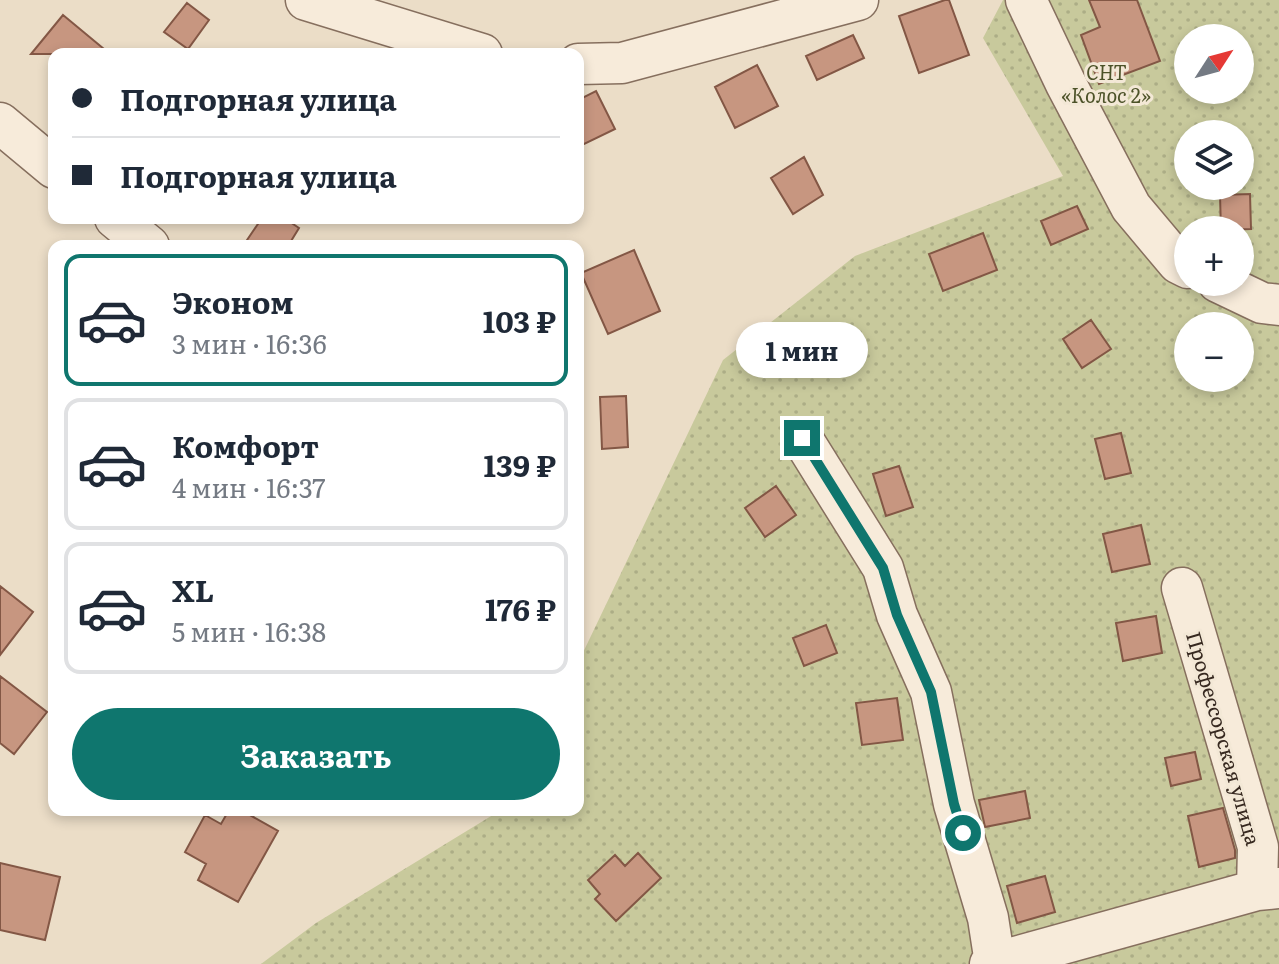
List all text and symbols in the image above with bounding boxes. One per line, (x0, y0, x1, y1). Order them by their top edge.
north arrow (1174, 24, 1254, 104)
map controls (1174, 24, 1254, 392)
park label: СНТ «Колос 2» (1061, 56, 1151, 109)
text: Подгорная улица (120, 76, 397, 120)
button: layers (1174, 120, 1254, 200)
text: Подгорная улица (120, 153, 397, 197)
button: + (1174, 216, 1254, 296)
text: Эконом (172, 279, 294, 323)
icon: car (76, 284, 148, 356)
text: 103 ₽ (483, 298, 556, 342)
button: − (1174, 312, 1254, 392)
callout: 1 мин (736, 322, 868, 378)
text: 3 мин · 16:36 (172, 323, 327, 362)
text: 1 мин (765, 330, 839, 369)
route end (784, 420, 820, 456)
text: Комфорт (172, 423, 319, 467)
icon: car (76, 428, 148, 500)
text: 139 ₽ (484, 442, 556, 486)
text: 4 мин · 16:37 (172, 467, 325, 506)
text: XL (172, 567, 214, 611)
icon: car (76, 572, 148, 644)
text: 176 ₽ (485, 586, 556, 630)
text: 5 мин · 16:38 (172, 611, 326, 650)
street label: Профессорская улица (1180, 628, 1270, 849)
button: Заказать (72, 708, 560, 800)
route start (945, 815, 981, 851)

